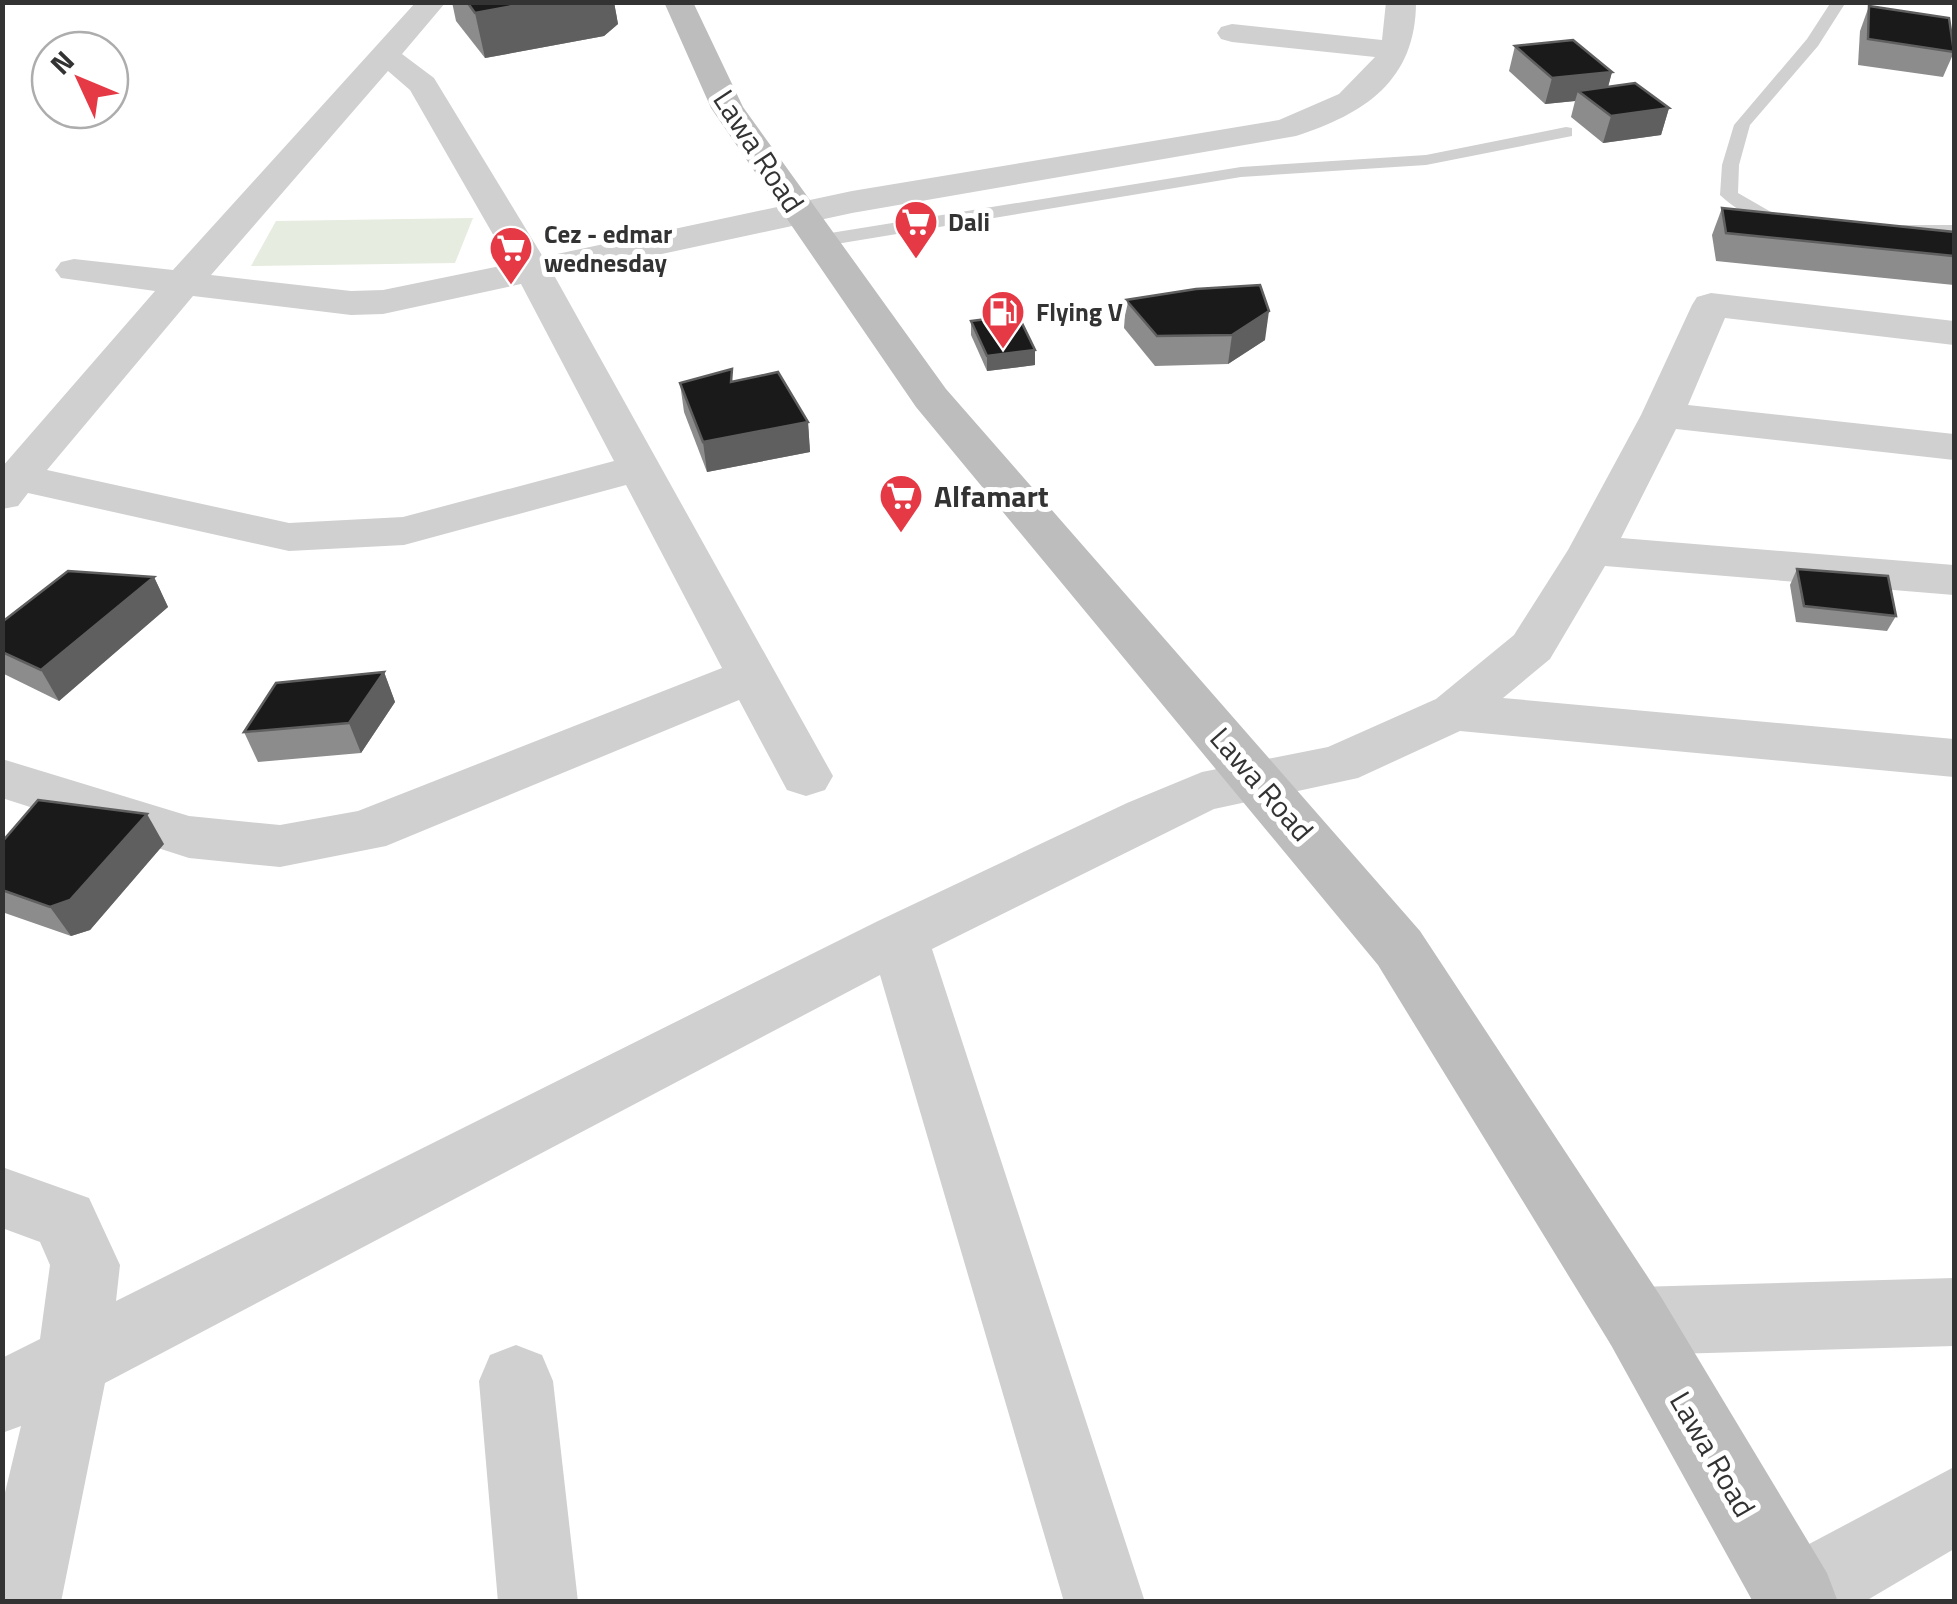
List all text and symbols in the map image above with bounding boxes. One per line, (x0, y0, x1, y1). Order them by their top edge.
north arrow (30, 30, 130, 130)
text: N (39, 40, 84, 84)
street label: Lawa Road (702, 80, 816, 222)
supermarket icon: Dali (893, 199, 939, 260)
place label: Dali (948, 203, 990, 241)
place label: Cez - edmar wednesday (544, 215, 672, 282)
supermarket icon: Cez - edmar wednesday (488, 225, 534, 286)
fuel station icon: Flying V (980, 289, 1026, 350)
place label: Flying V (1036, 293, 1123, 331)
supermarket icon: Alfamart (878, 473, 924, 534)
place label: Alfamart (934, 473, 1049, 519)
street label: Lawa Road (1199, 717, 1325, 851)
street label: Lawa Road (1658, 1382, 1768, 1526)

